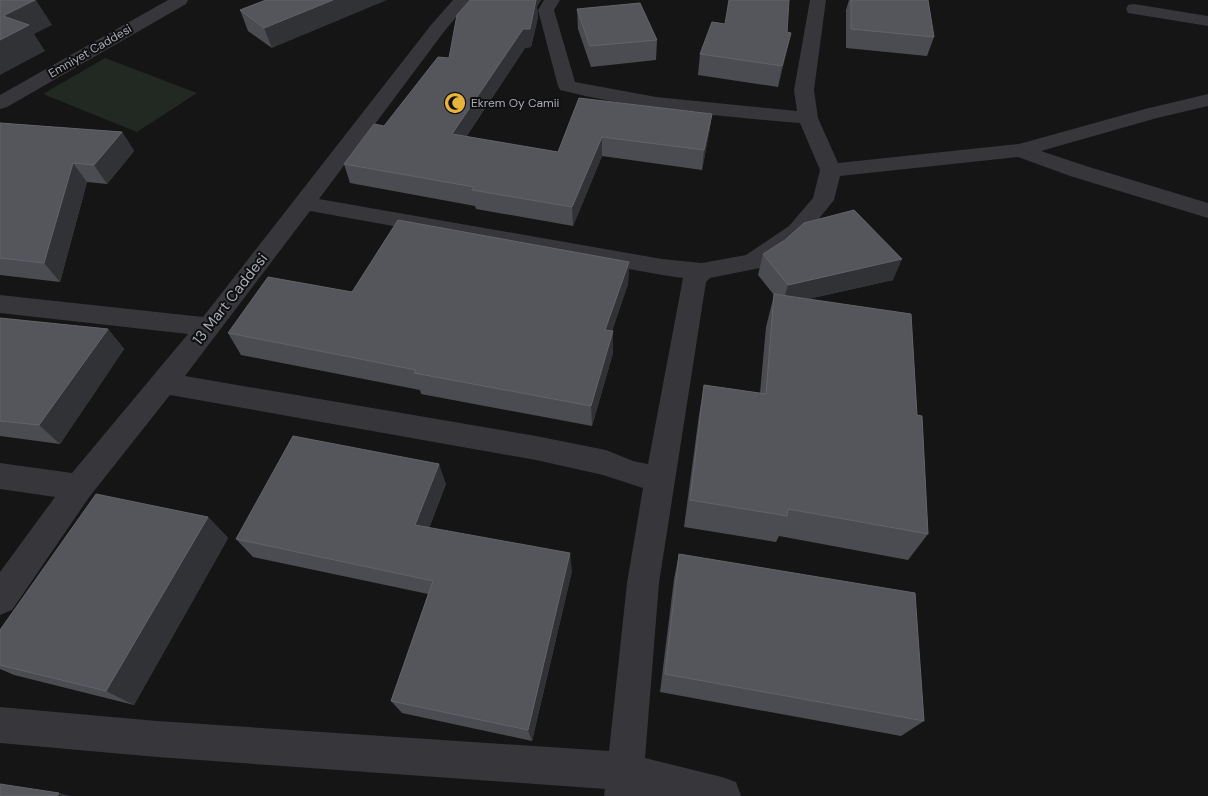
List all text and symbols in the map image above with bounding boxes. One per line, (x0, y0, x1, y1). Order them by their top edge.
street label: Emniyet Caddesi (45, 21, 135, 81)
mosque icon: Ekrem Oy Camii (443, 91, 467, 115)
place label: Ekrem Oy Camii (471, 95, 560, 111)
street label: 13 Mart Caddesi (188, 249, 272, 349)

